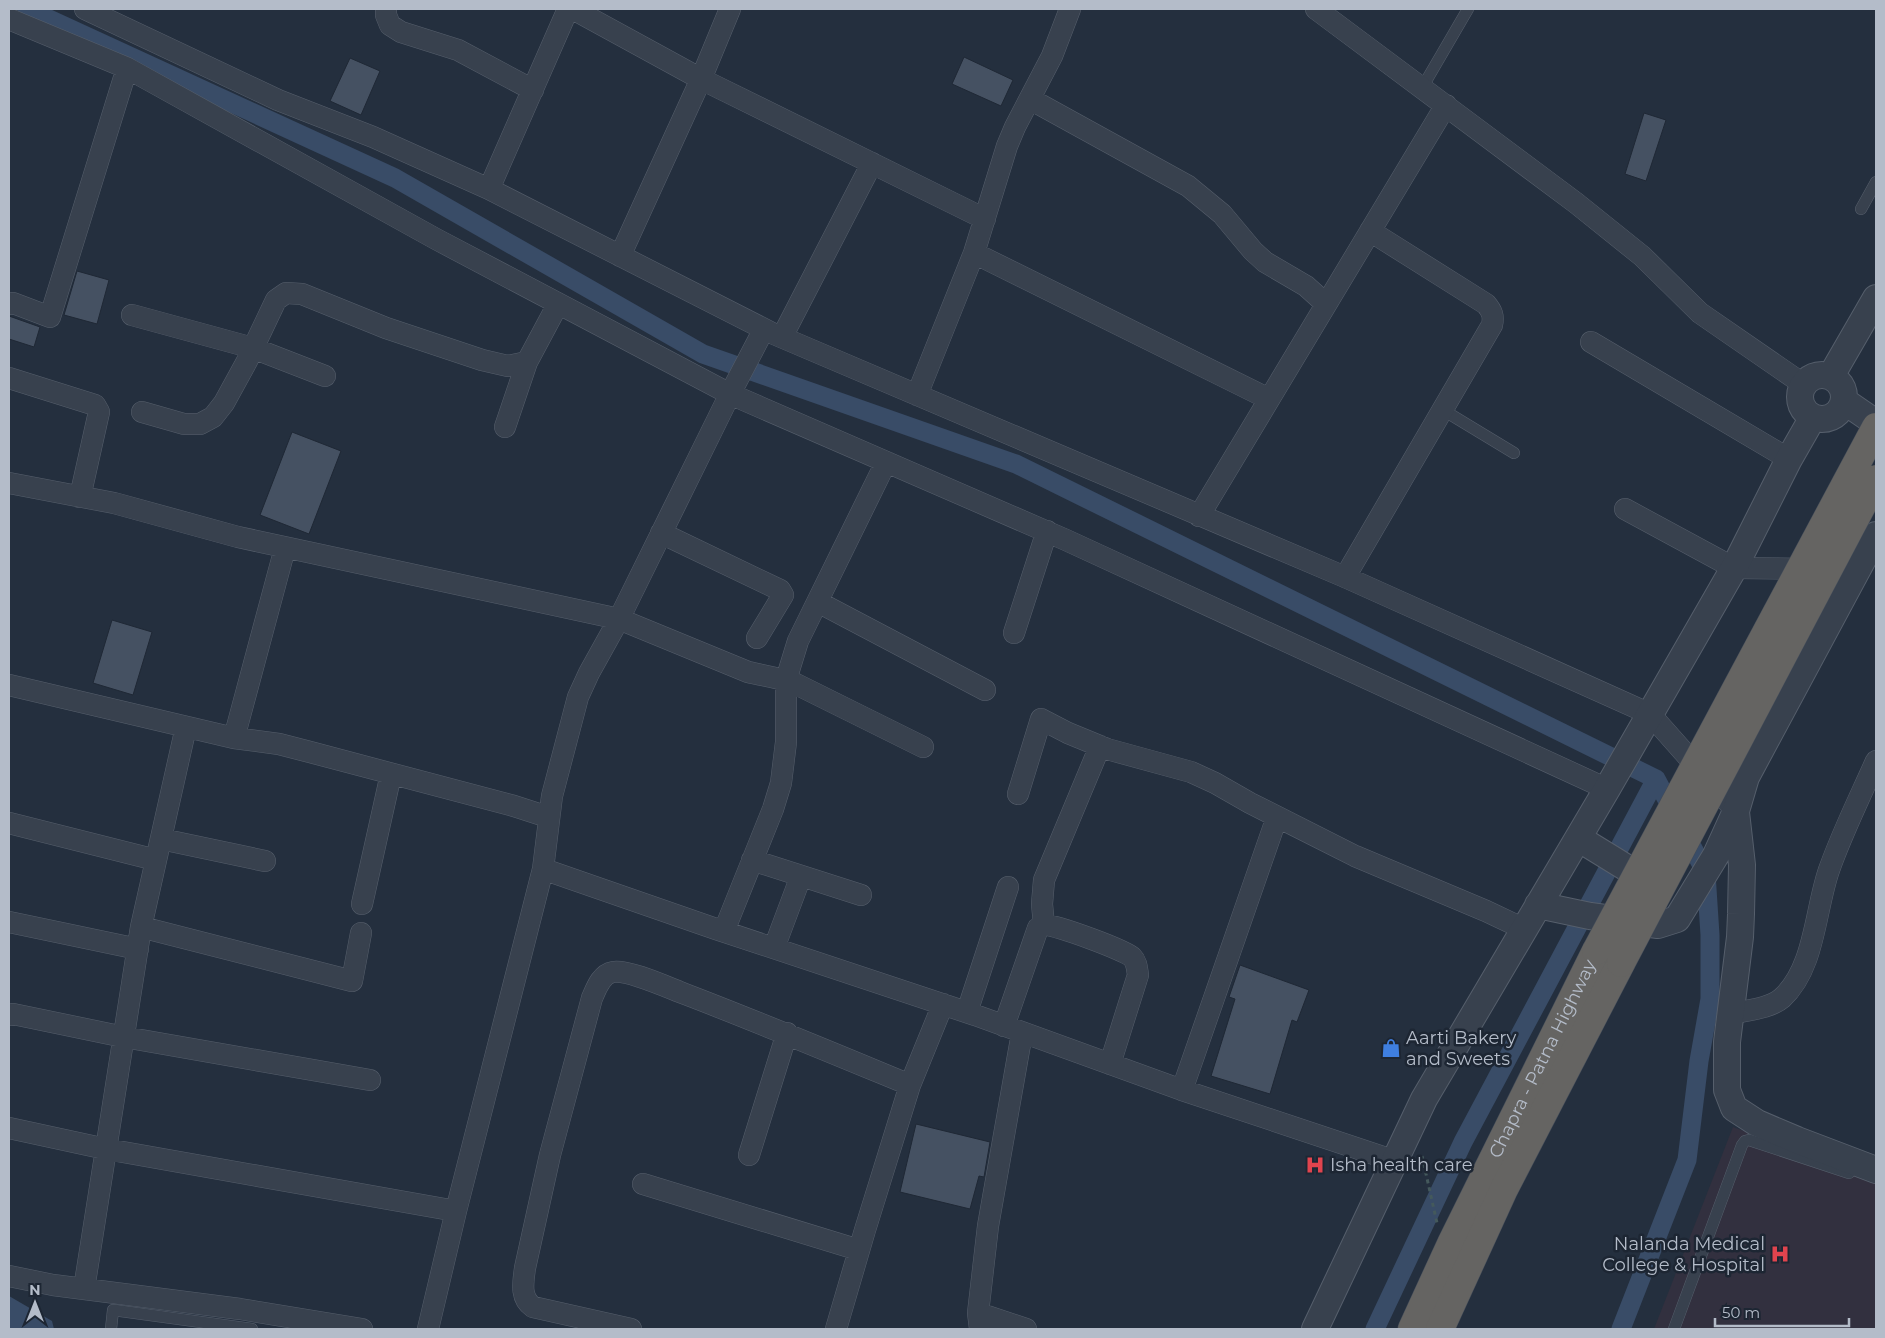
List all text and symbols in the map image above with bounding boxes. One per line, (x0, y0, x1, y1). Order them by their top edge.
street label: Chapra - Patna Highway (1484, 956, 1601, 1162)
place label: Aarti Bakery and Sweets (1406, 1027, 1516, 1070)
shop icon: Aarti Bakery and Sweets (1380, 1037, 1402, 1059)
hospital icon: Isha health care (1304, 1154, 1326, 1176)
place label: Isha health care (1330, 1154, 1473, 1176)
place label: Nalanda Medical College & Hospital (1602, 1233, 1765, 1276)
hospital icon: Nalanda Medical College & Hospital (1769, 1243, 1791, 1265)
north arrow (10, 1278, 60, 1328)
text: N (29, 1281, 41, 1299)
scale bar (1715, 1296, 1849, 1328)
text: 50 m (1722, 1303, 1760, 1322)

